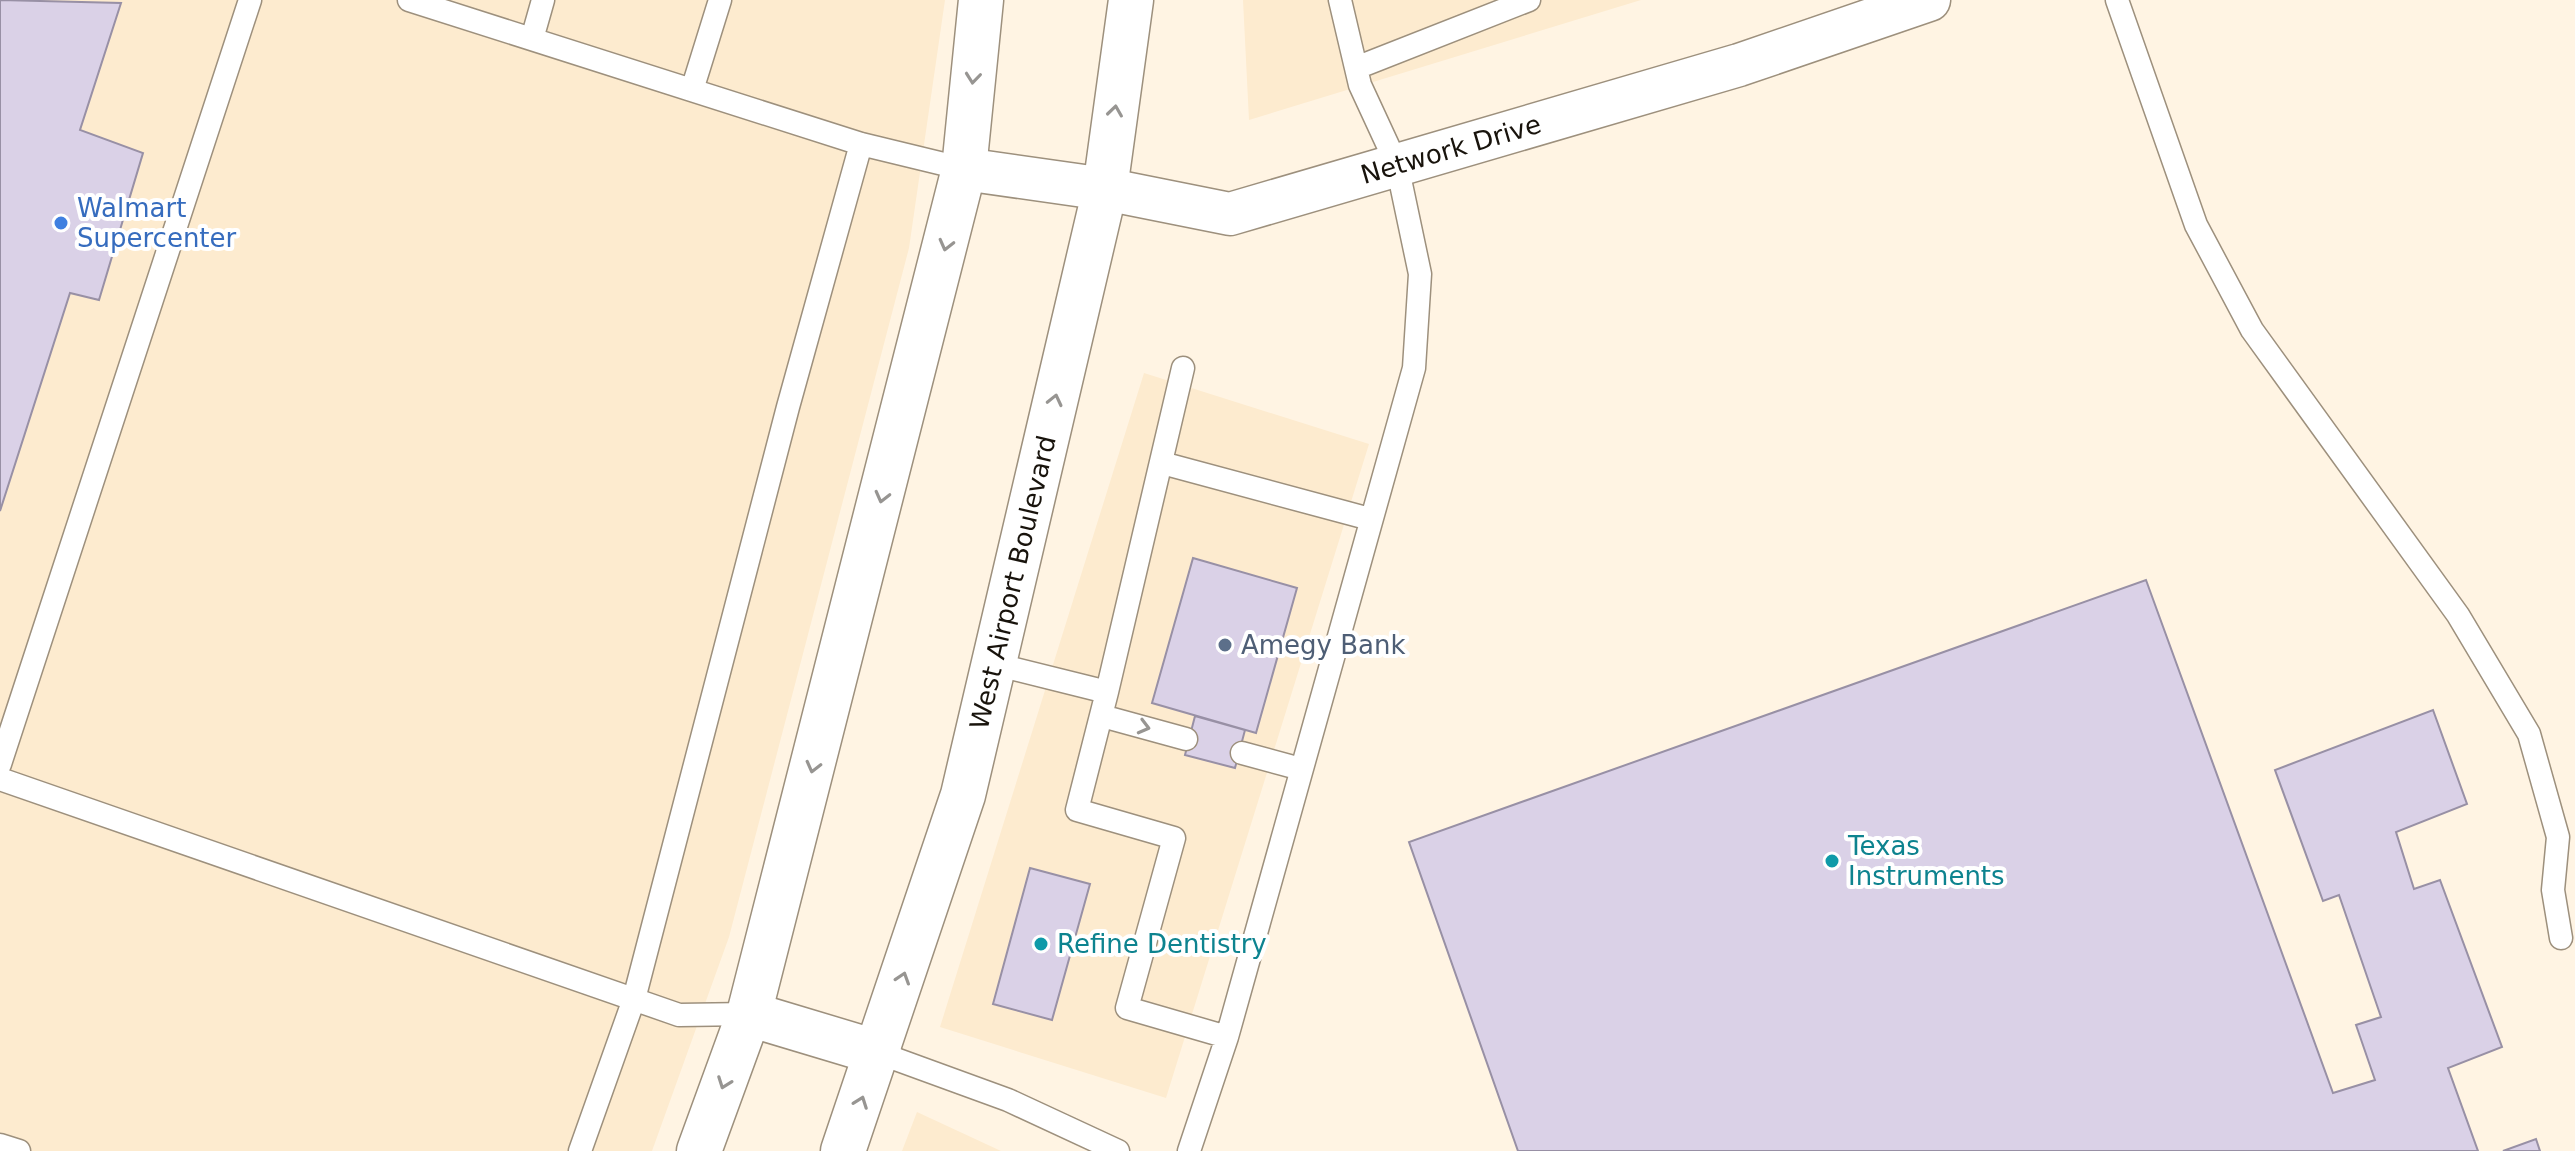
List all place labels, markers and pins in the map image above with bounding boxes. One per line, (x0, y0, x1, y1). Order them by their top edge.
place label: Walmart Supercenter (77, 193, 237, 253)
marker: Walmart Supercenter (52, 214, 70, 232)
place label: Amegy Bank (1241, 630, 1406, 660)
marker: Amegy Bank (1216, 636, 1234, 654)
place label: Texas Instruments (1847, 831, 2005, 891)
marker: Texas Instruments (1823, 852, 1841, 870)
place label: Refine Dentistry (1057, 929, 1267, 959)
marker: Refine Dentistry (1032, 935, 1050, 953)

